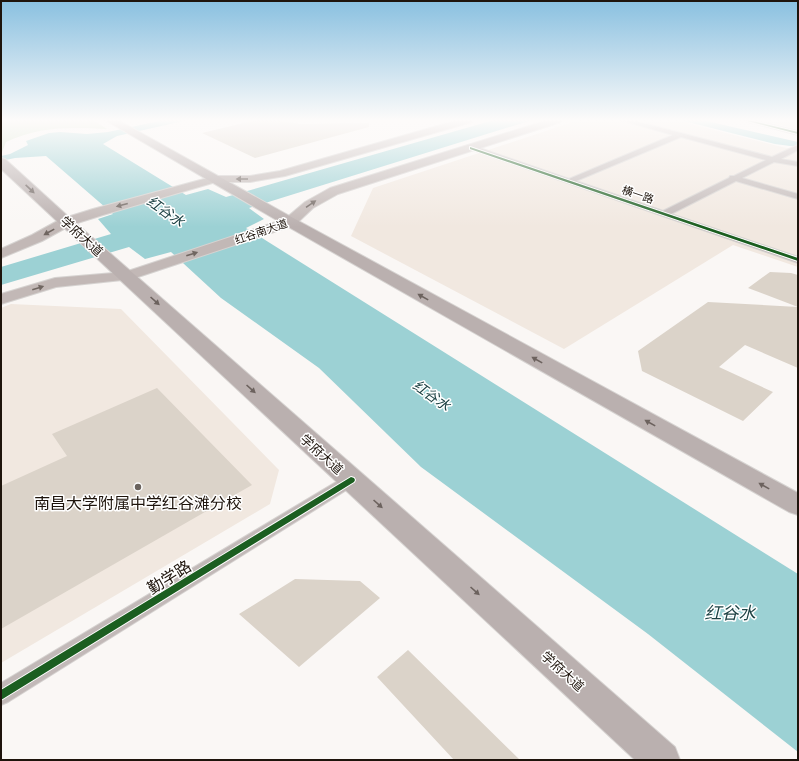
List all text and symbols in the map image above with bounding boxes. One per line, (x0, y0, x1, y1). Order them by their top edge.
one-way arrow (235, 176, 248, 182)
street label: 横一路 (620, 182, 656, 206)
one-way arrow (25, 184, 35, 194)
water label: 红谷水 (143, 191, 189, 231)
one-way arrow (306, 201, 317, 208)
one-way arrow (116, 203, 129, 209)
street label: 学府大道 (57, 212, 107, 260)
street label: 红谷南大道 (233, 215, 289, 247)
one-way arrow (43, 228, 55, 235)
one-way arrow (187, 251, 199, 257)
one-way arrow (33, 285, 45, 291)
one-way arrow (417, 293, 429, 300)
one-way arrow (150, 296, 159, 305)
one-way arrow (531, 356, 543, 363)
water label: 红谷水 (409, 375, 455, 415)
one-way arrow (245, 384, 256, 393)
one-way arrow (644, 420, 656, 426)
street label: 学府大道 (297, 430, 347, 478)
marker: 南昌大学附属中学红谷滩分校 (133, 482, 143, 492)
one-way arrow (758, 483, 770, 490)
place label: 南昌大学附属中学红谷滩分校 (34, 492, 242, 514)
one-way arrow (373, 500, 383, 509)
street label: 勤学路 (143, 555, 195, 599)
one-way arrow (469, 587, 480, 596)
water label: 红谷水 (705, 601, 756, 624)
street label: 学府大道 (538, 647, 588, 695)

